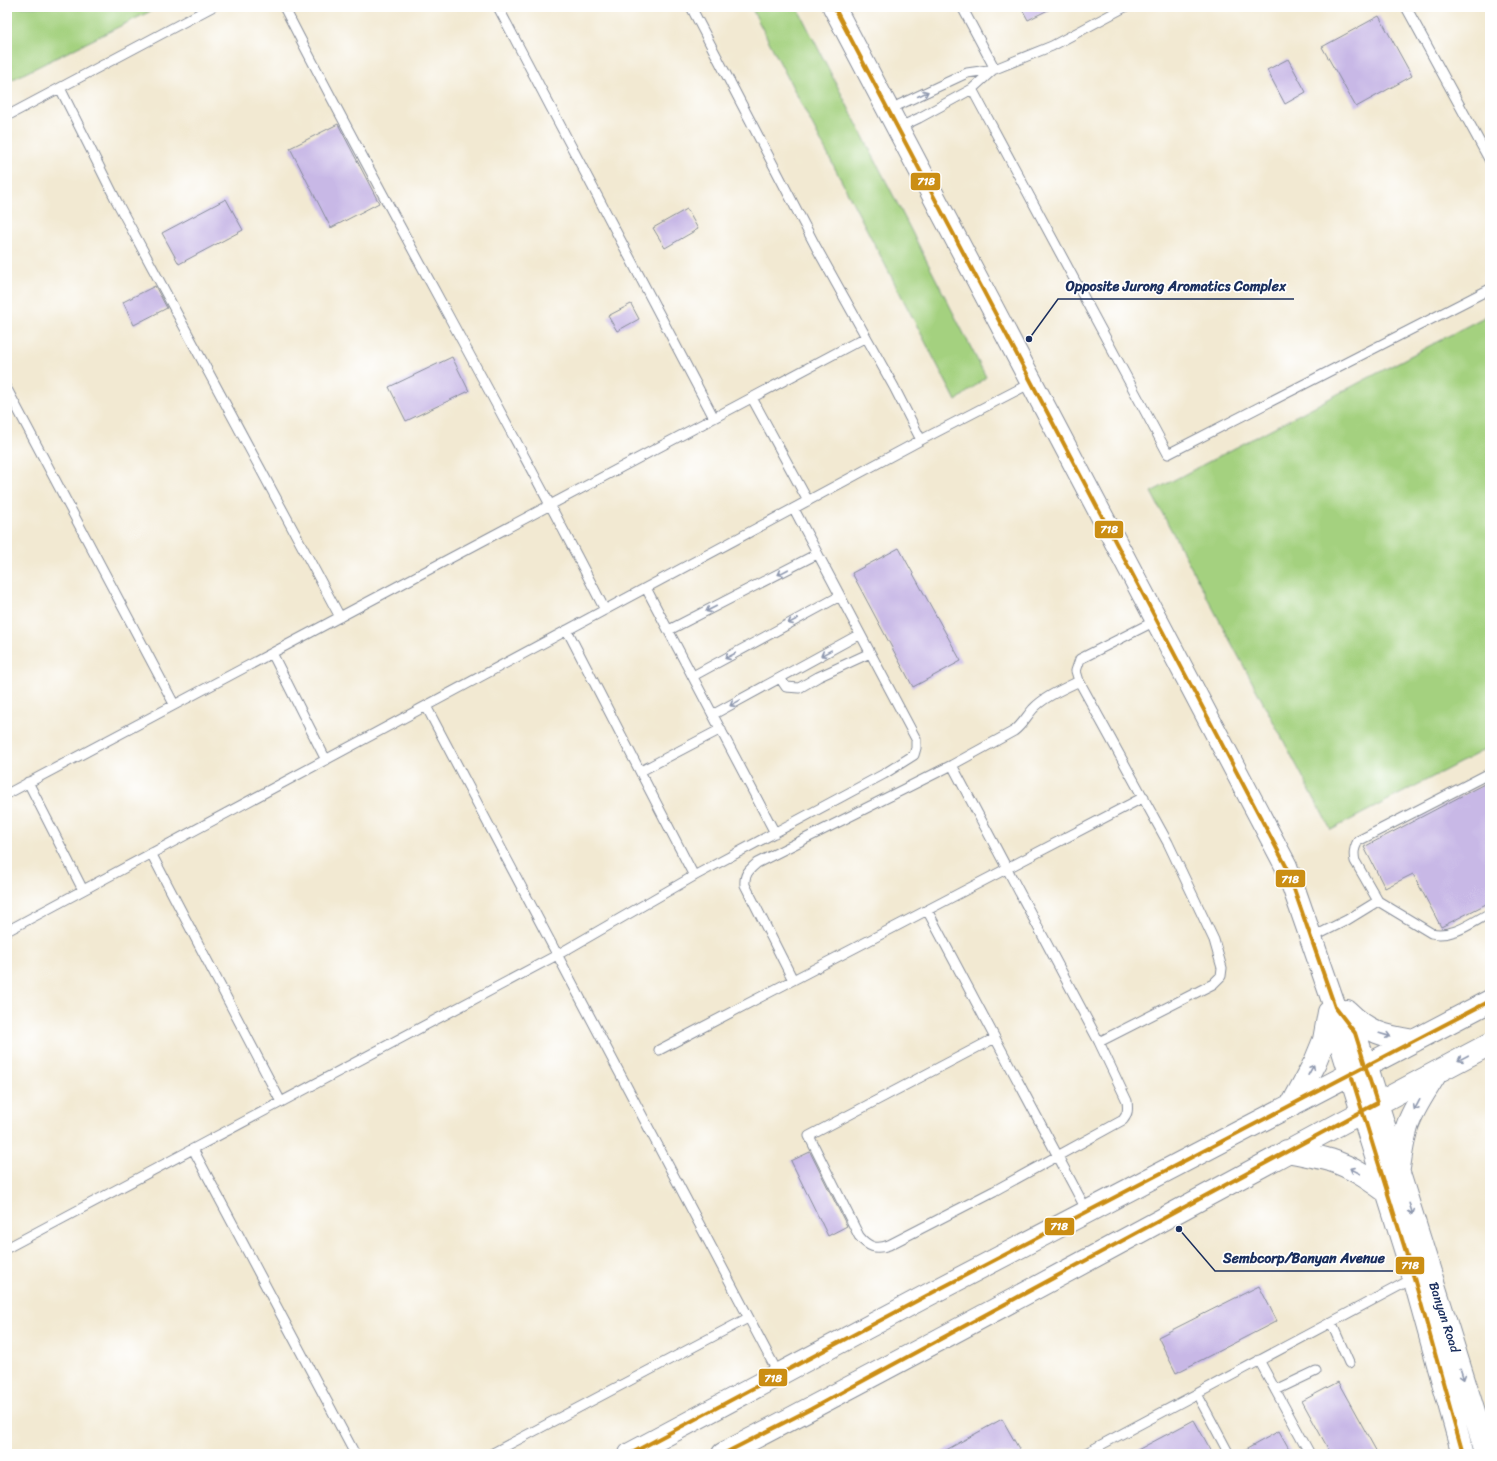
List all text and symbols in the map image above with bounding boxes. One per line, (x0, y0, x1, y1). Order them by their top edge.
one-way arrow (917, 90, 929, 97)
line badge: 718 (910, 172, 941, 191)
text: 718 (917, 172, 935, 191)
callout: Opposite Jurong Aromatics Complex (1058, 273, 1294, 299)
text: Opposite Jurong Aromatics Complex (1065, 274, 1287, 299)
line badge: 718 (1094, 520, 1124, 539)
text: 718 (1100, 520, 1118, 539)
one-way arrow (777, 569, 789, 576)
one-way arrow (705, 606, 717, 613)
one-way arrow (787, 618, 799, 626)
one-way arrow (820, 649, 832, 657)
one-way arrow (724, 652, 736, 660)
one-way arrow (729, 699, 741, 707)
line badge: 718 (1275, 869, 1306, 888)
text: 718 (1281, 870, 1299, 889)
one-way arrow (1378, 1031, 1391, 1039)
one-way arrow (1458, 1054, 1470, 1062)
one-way arrow (1307, 1064, 1315, 1076)
one-way arrow (1413, 1099, 1421, 1111)
one-way arrow (1349, 1166, 1361, 1174)
one-way arrow (1407, 1203, 1415, 1215)
line badge: 718 (1044, 1217, 1075, 1236)
text: 718 (1050, 1217, 1068, 1236)
callout: Sembcorp/Banyan Avenue (1215, 1245, 1393, 1271)
text: Sembcorp/Banyan Avenue (1222, 1246, 1386, 1271)
line badge: 718 (1395, 1256, 1425, 1275)
text: 718 (1401, 1256, 1419, 1275)
street label: Banyan Road (1422, 1279, 1467, 1357)
one-way arrow (1459, 1367, 1466, 1380)
line badge: 718 (758, 1368, 788, 1387)
text: 718 (764, 1369, 782, 1388)

